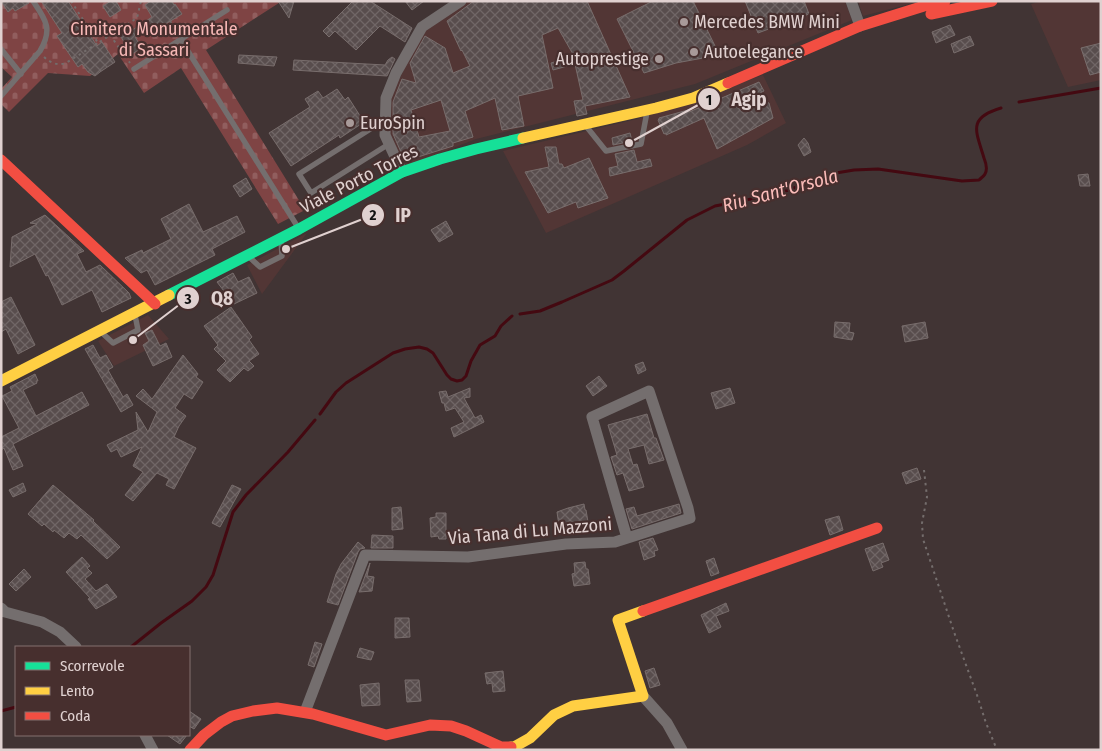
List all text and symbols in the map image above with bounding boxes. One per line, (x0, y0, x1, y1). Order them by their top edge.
place label: Mercedes BMW Mini (694, 11, 840, 33)
marker: Mercedes BMW Mini (678, 16, 690, 28)
park label: Cimitero Monumentale di Sassari (70, 18, 238, 61)
place label: Autoelegance (704, 41, 803, 63)
marker: Autoelegance (688, 46, 700, 58)
place label: Autoprestige (556, 48, 649, 70)
marker: Autoprestige (653, 53, 665, 65)
callout: Agip (696, 82, 776, 116)
text: Agip (731, 88, 767, 111)
text: 1 (706, 91, 712, 109)
place label: EuroSpin (360, 112, 425, 134)
marker: EuroSpin (344, 117, 356, 129)
street label: Viale Porto Torres (296, 140, 422, 218)
water label: Riu Sant'Orsola (720, 164, 841, 217)
callout: IP (361, 198, 421, 232)
text: IP (395, 204, 411, 227)
text: 2 (369, 206, 377, 224)
callout: Q8 (176, 281, 243, 315)
text: Q8 (211, 287, 233, 310)
text: 3 (183, 290, 192, 308)
street label: Via Tana di Lu Mazzoni (447, 513, 613, 549)
legend (15, 646, 190, 736)
text: Scorrevole (60, 657, 125, 675)
text: Lento (60, 682, 94, 700)
text: Coda (60, 707, 91, 725)

